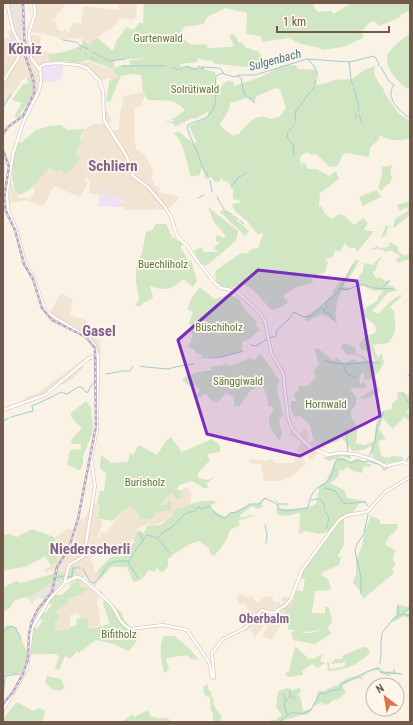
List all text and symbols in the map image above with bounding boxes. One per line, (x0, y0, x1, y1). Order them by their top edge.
scale bar (277, 8, 389, 34)
text: 1 km (283, 15, 306, 29)
park label: Gurtenwald (133, 32, 183, 45)
district label: Köniz (8, 40, 42, 58)
water label: Sulgenbach (247, 46, 303, 74)
park label: Solrütiwald (171, 83, 219, 96)
district label: Schliern (88, 157, 138, 175)
park label: Buechliholz (138, 258, 188, 271)
park label: Büschiholz (195, 321, 243, 334)
district label: Gasel (82, 322, 116, 340)
park label: Sänggiwald (213, 375, 263, 388)
park label: Hornwald (305, 398, 347, 411)
park label: Burisholz (125, 476, 165, 489)
district label: Niederscherli (50, 540, 130, 558)
district label: Oberbalm (239, 611, 289, 626)
park label: Bifitholz (101, 628, 137, 641)
north arrow (365, 677, 405, 717)
text: N (374, 681, 387, 696)

